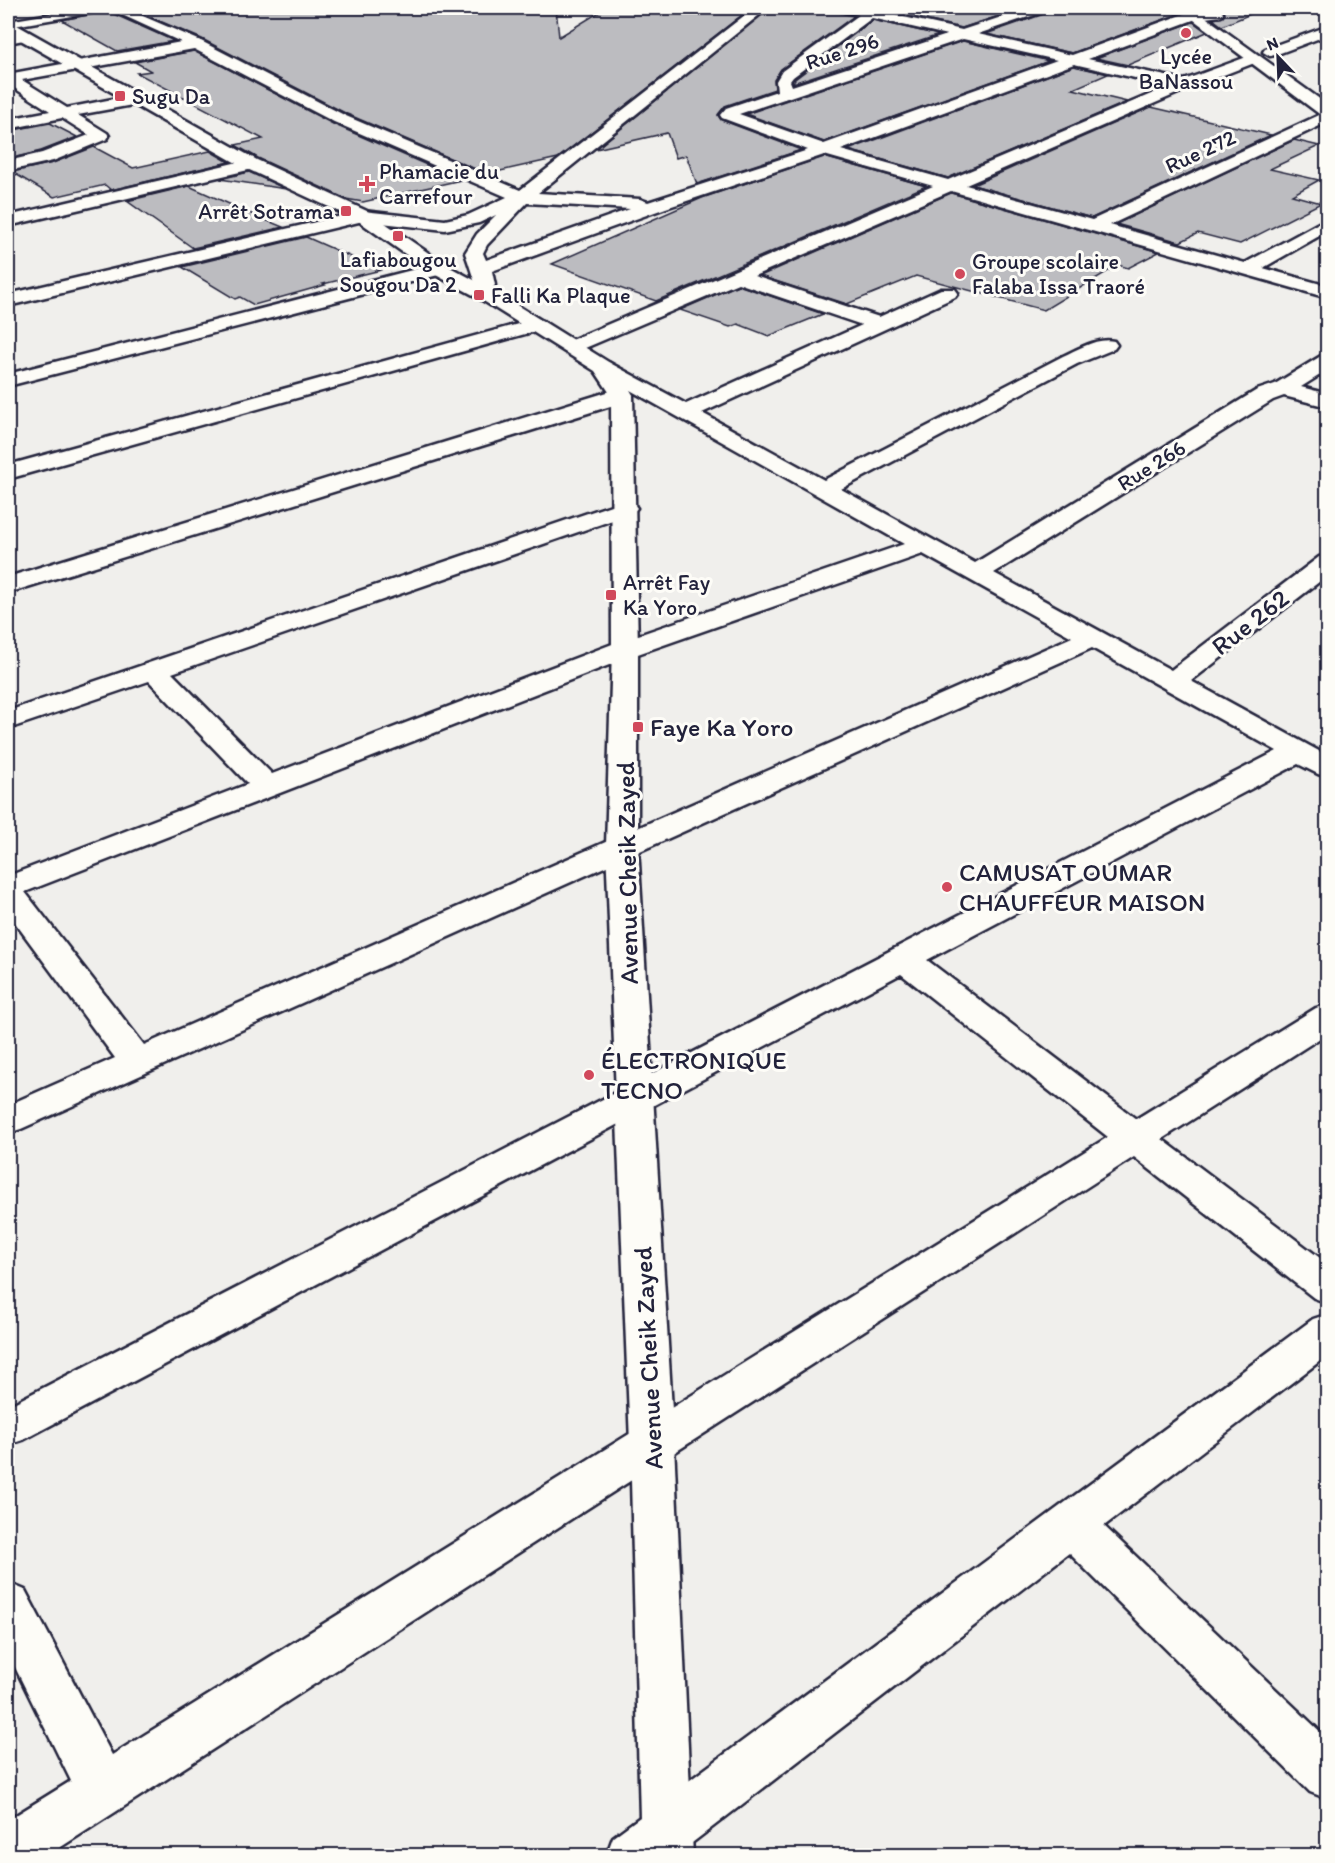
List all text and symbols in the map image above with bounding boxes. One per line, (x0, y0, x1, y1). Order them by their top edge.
marker: Lycée BaNassou (1179, 26, 1193, 40)
street label: Rue 296 (802, 27, 882, 76)
north arrow (1248, 27, 1308, 87)
text: N (1264, 33, 1281, 55)
place label: Lycée BaNassou (1139, 43, 1233, 95)
place label: Sugu Da (132, 83, 211, 110)
marker: Sugu Da (113, 89, 127, 103)
street label: Rue 272 (1161, 123, 1240, 180)
place label: Phamacie du Carrefour (379, 158, 499, 210)
marker: Phamacie du Carrefour (360, 177, 374, 191)
place label: Arrêt Sotrama (198, 198, 335, 225)
marker: Arrêt Sotrama (339, 204, 353, 218)
marker: Lafiabougou Sougou Da 2 (391, 229, 405, 243)
place label: Lafiabougou Sougou Da 2 (339, 246, 457, 298)
place label: Groupe scolaire Falaba Issa Traoré (972, 248, 1145, 300)
marker: Groupe scolaire Falaba Issa Traoré (953, 267, 967, 281)
place label: Falli Ka Plaque (491, 282, 631, 309)
marker: Falli Ka Plaque (472, 288, 486, 302)
street label: Rue 266 (1112, 434, 1191, 497)
place label: Arrêt Fay Ka Yoro (623, 569, 711, 621)
street label: Rue 262 (1205, 582, 1295, 662)
marker: Arrêt Fay Ka Yoro (604, 588, 618, 602)
place label: Faye Ka Yoro (650, 711, 793, 743)
marker: Faye Ka Yoro (631, 720, 645, 734)
street label: Avenue Cheik Zayed (609, 761, 645, 985)
place label: CAMUSAT OUMAR CHAUFFEUR MAISON (959, 856, 1205, 918)
marker: CAMUSAT OUMAR CHAUFFEUR MAISON (940, 880, 954, 894)
place label: ÉLECTRONIQUE TECNO (601, 1044, 786, 1106)
marker: ÉLECTRONIQUE TECNO (582, 1068, 596, 1082)
street label: Avenue Cheik Zayed (626, 1246, 670, 1470)

